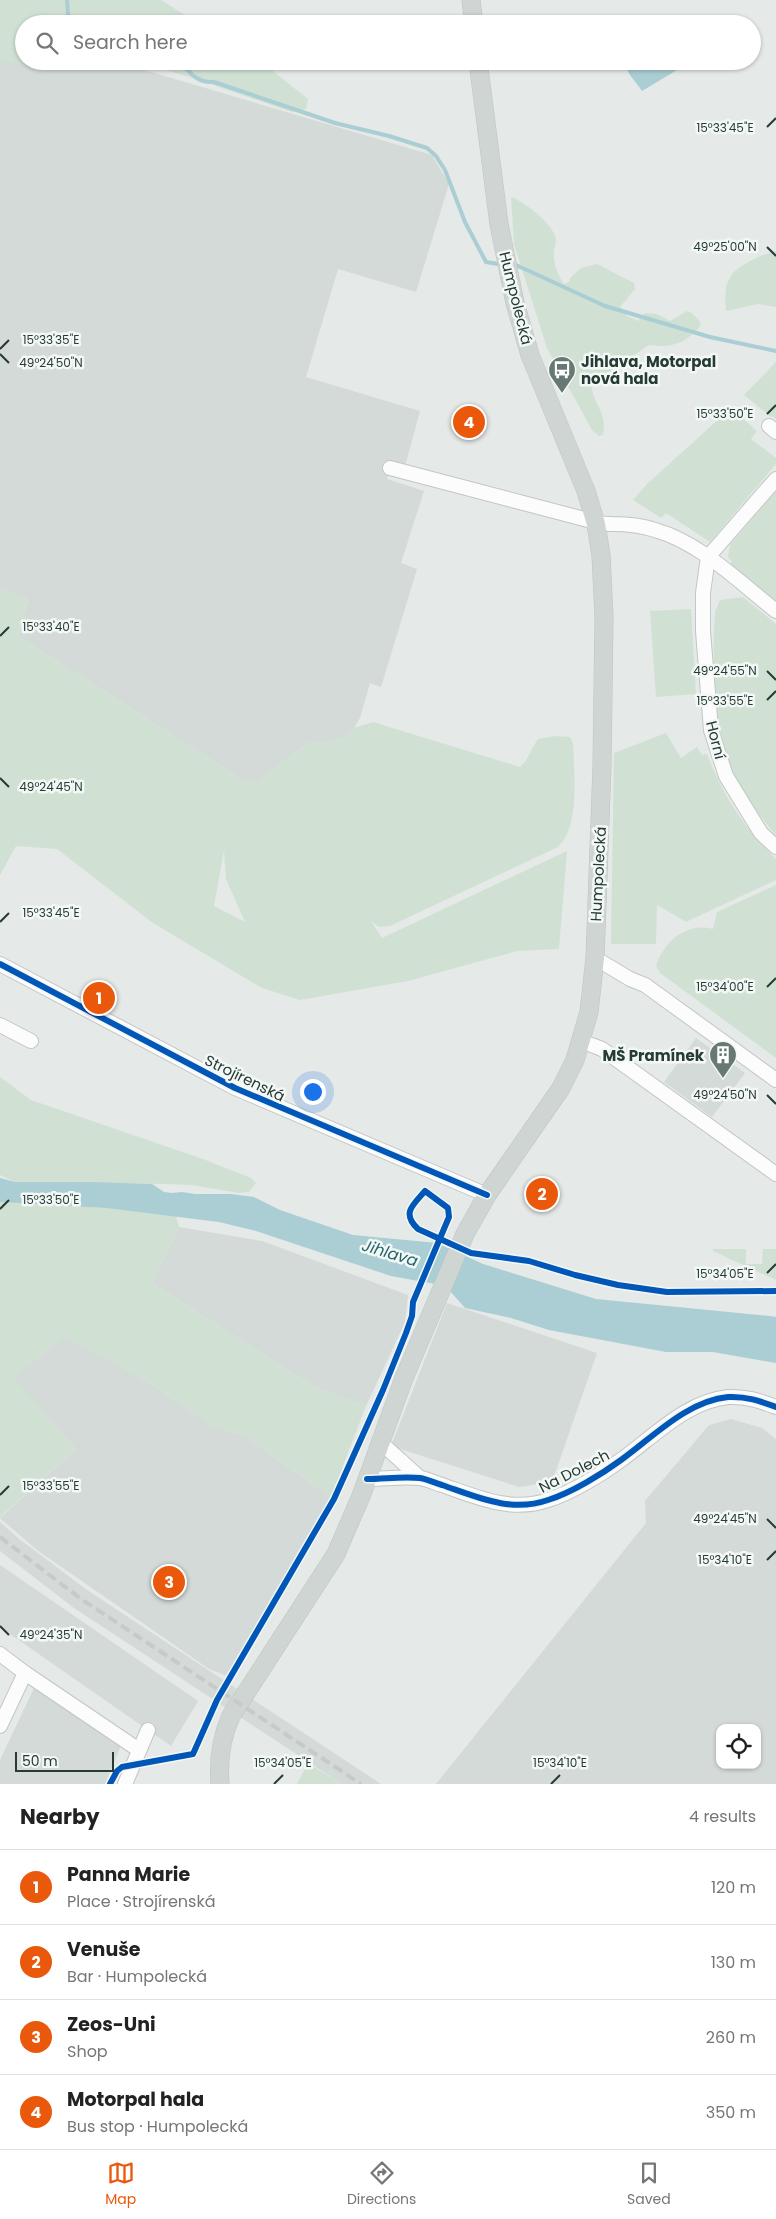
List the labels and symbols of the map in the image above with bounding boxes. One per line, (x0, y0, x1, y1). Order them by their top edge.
text: 15°33'45"E (696, 119, 754, 136)
text: 49°25'00"N (693, 238, 757, 255)
street label: Humpolecká (494, 249, 538, 347)
text: 15°33'35"E (23, 331, 79, 348)
place label: Jihlava, Motorpal nová hala (581, 351, 716, 389)
text: 49°24'50"N (19, 354, 83, 371)
bus stop icon: Jihlava, Motorpal nová hala (547, 355, 577, 394)
pin: 4 (453, 403, 485, 441)
text: 15°33'50"E (696, 405, 754, 422)
text: 15°33'40"E (22, 618, 80, 635)
text: 49°24'55"N (693, 662, 757, 679)
text: 15°33'55"E (696, 692, 754, 709)
street label: Horní (701, 719, 731, 762)
text: 49°24'45"N (19, 778, 83, 795)
street label: Humpolecká (585, 826, 611, 922)
text: 15°33'45"E (22, 904, 80, 921)
text: 15°34'00"E (696, 978, 754, 995)
pin: 1 (83, 979, 115, 1017)
building icon: MŠ Pramínek (708, 1040, 738, 1079)
place label: MŠ Pramínek (603, 1045, 705, 1066)
street label: Strojírenská (201, 1049, 289, 1107)
your location (300, 1079, 326, 1105)
text: 49°24'50"N (693, 1086, 757, 1103)
pin: 2 (526, 1175, 558, 1213)
text: 15°33'50"E (22, 1191, 80, 1208)
water label: Jihlava (359, 1234, 421, 1272)
text: 15°34'05"E (696, 1265, 754, 1282)
street label: Na Dolech (535, 1444, 613, 1498)
text: 15°33'55"E (22, 1477, 80, 1494)
text: 49°24'45"N (693, 1510, 757, 1527)
text: 15°34'10"E (698, 1551, 752, 1568)
pin: 3 (153, 1563, 185, 1601)
text: 49°24'35"N (20, 1626, 82, 1643)
scale bar (15, 1749, 114, 1772)
text: 15°34'05"E (254, 1754, 312, 1771)
text: 15°34'10"E (533, 1754, 587, 1771)

